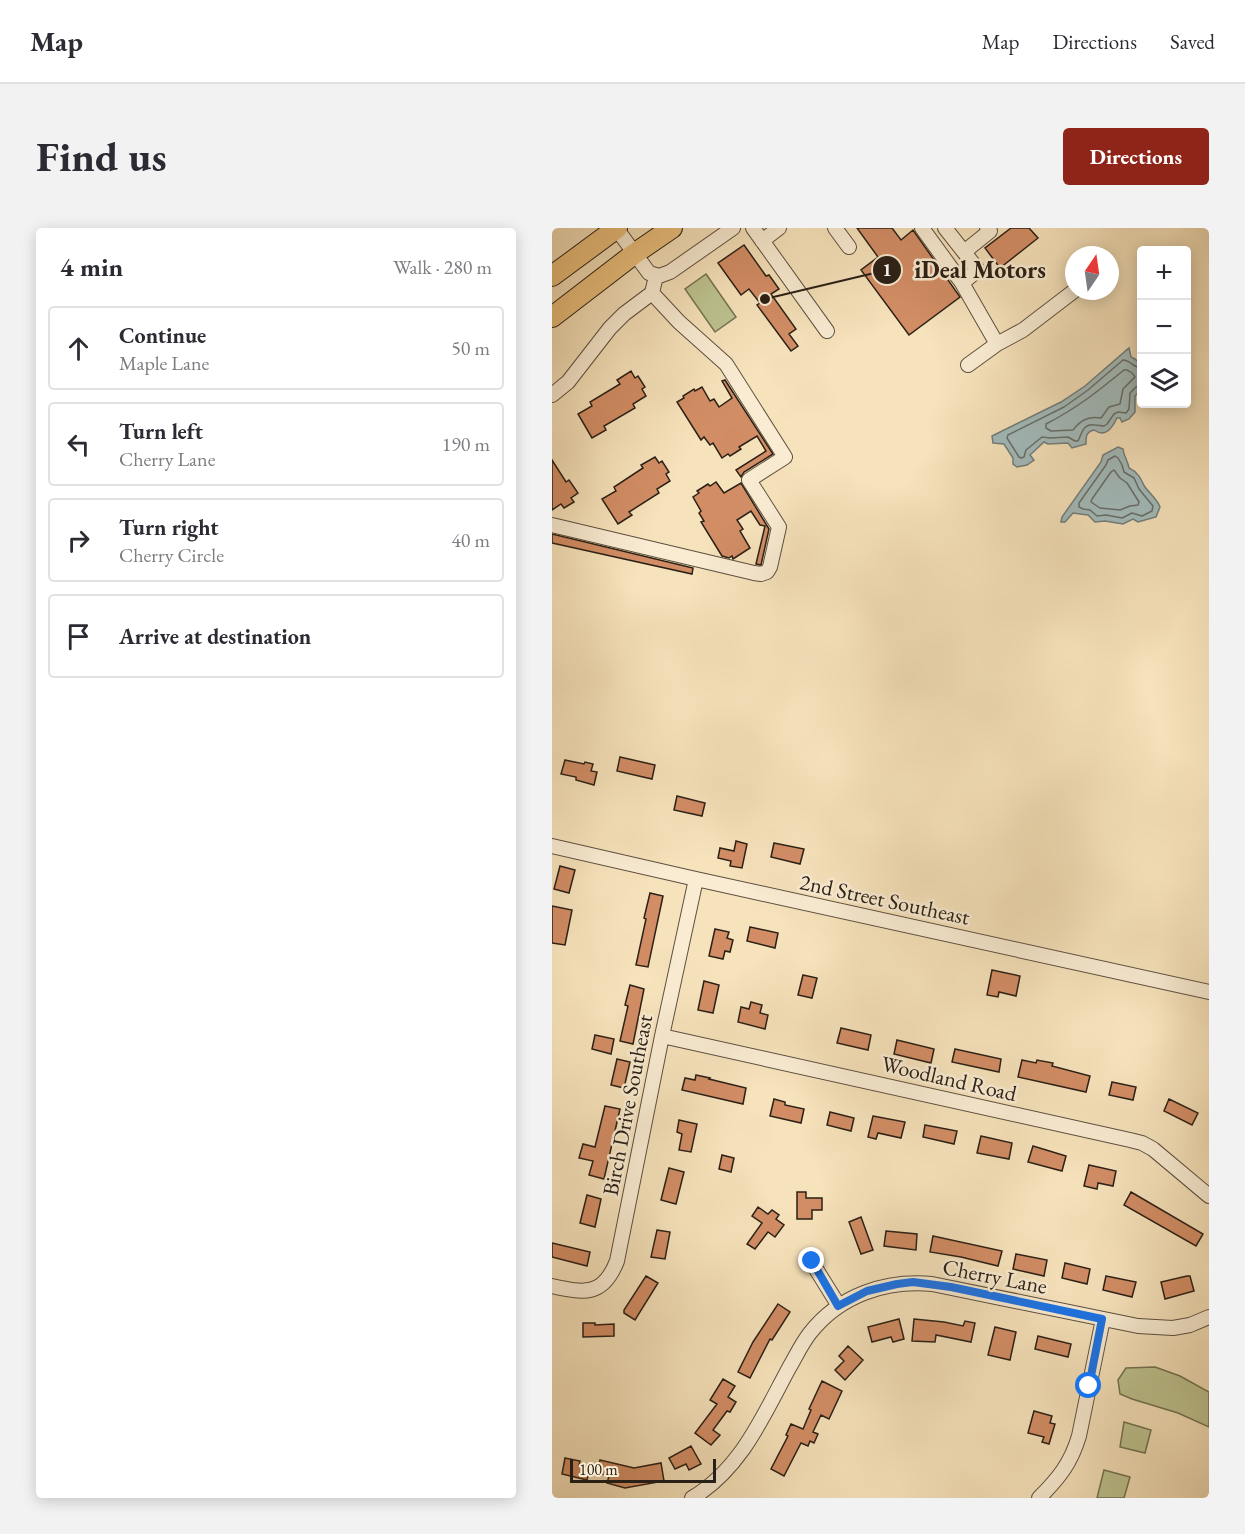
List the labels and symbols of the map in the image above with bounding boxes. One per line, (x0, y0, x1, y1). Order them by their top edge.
north arrow (1065, 246, 1119, 300)
callout: iDeal Motors (872, 249, 1057, 291)
text: iDeal Motors (914, 254, 1046, 285)
text: 1 (882, 258, 892, 281)
street label: 2nd Street Southeast (797, 867, 972, 932)
street label: Birch Drive Southeast (596, 1012, 659, 1198)
street label: Woodland Road (878, 1049, 1020, 1108)
route end (798, 1247, 824, 1273)
street label: Cherry Lane (940, 1252, 1050, 1301)
route start (1075, 1372, 1101, 1398)
scale bar (570, 1456, 716, 1484)

